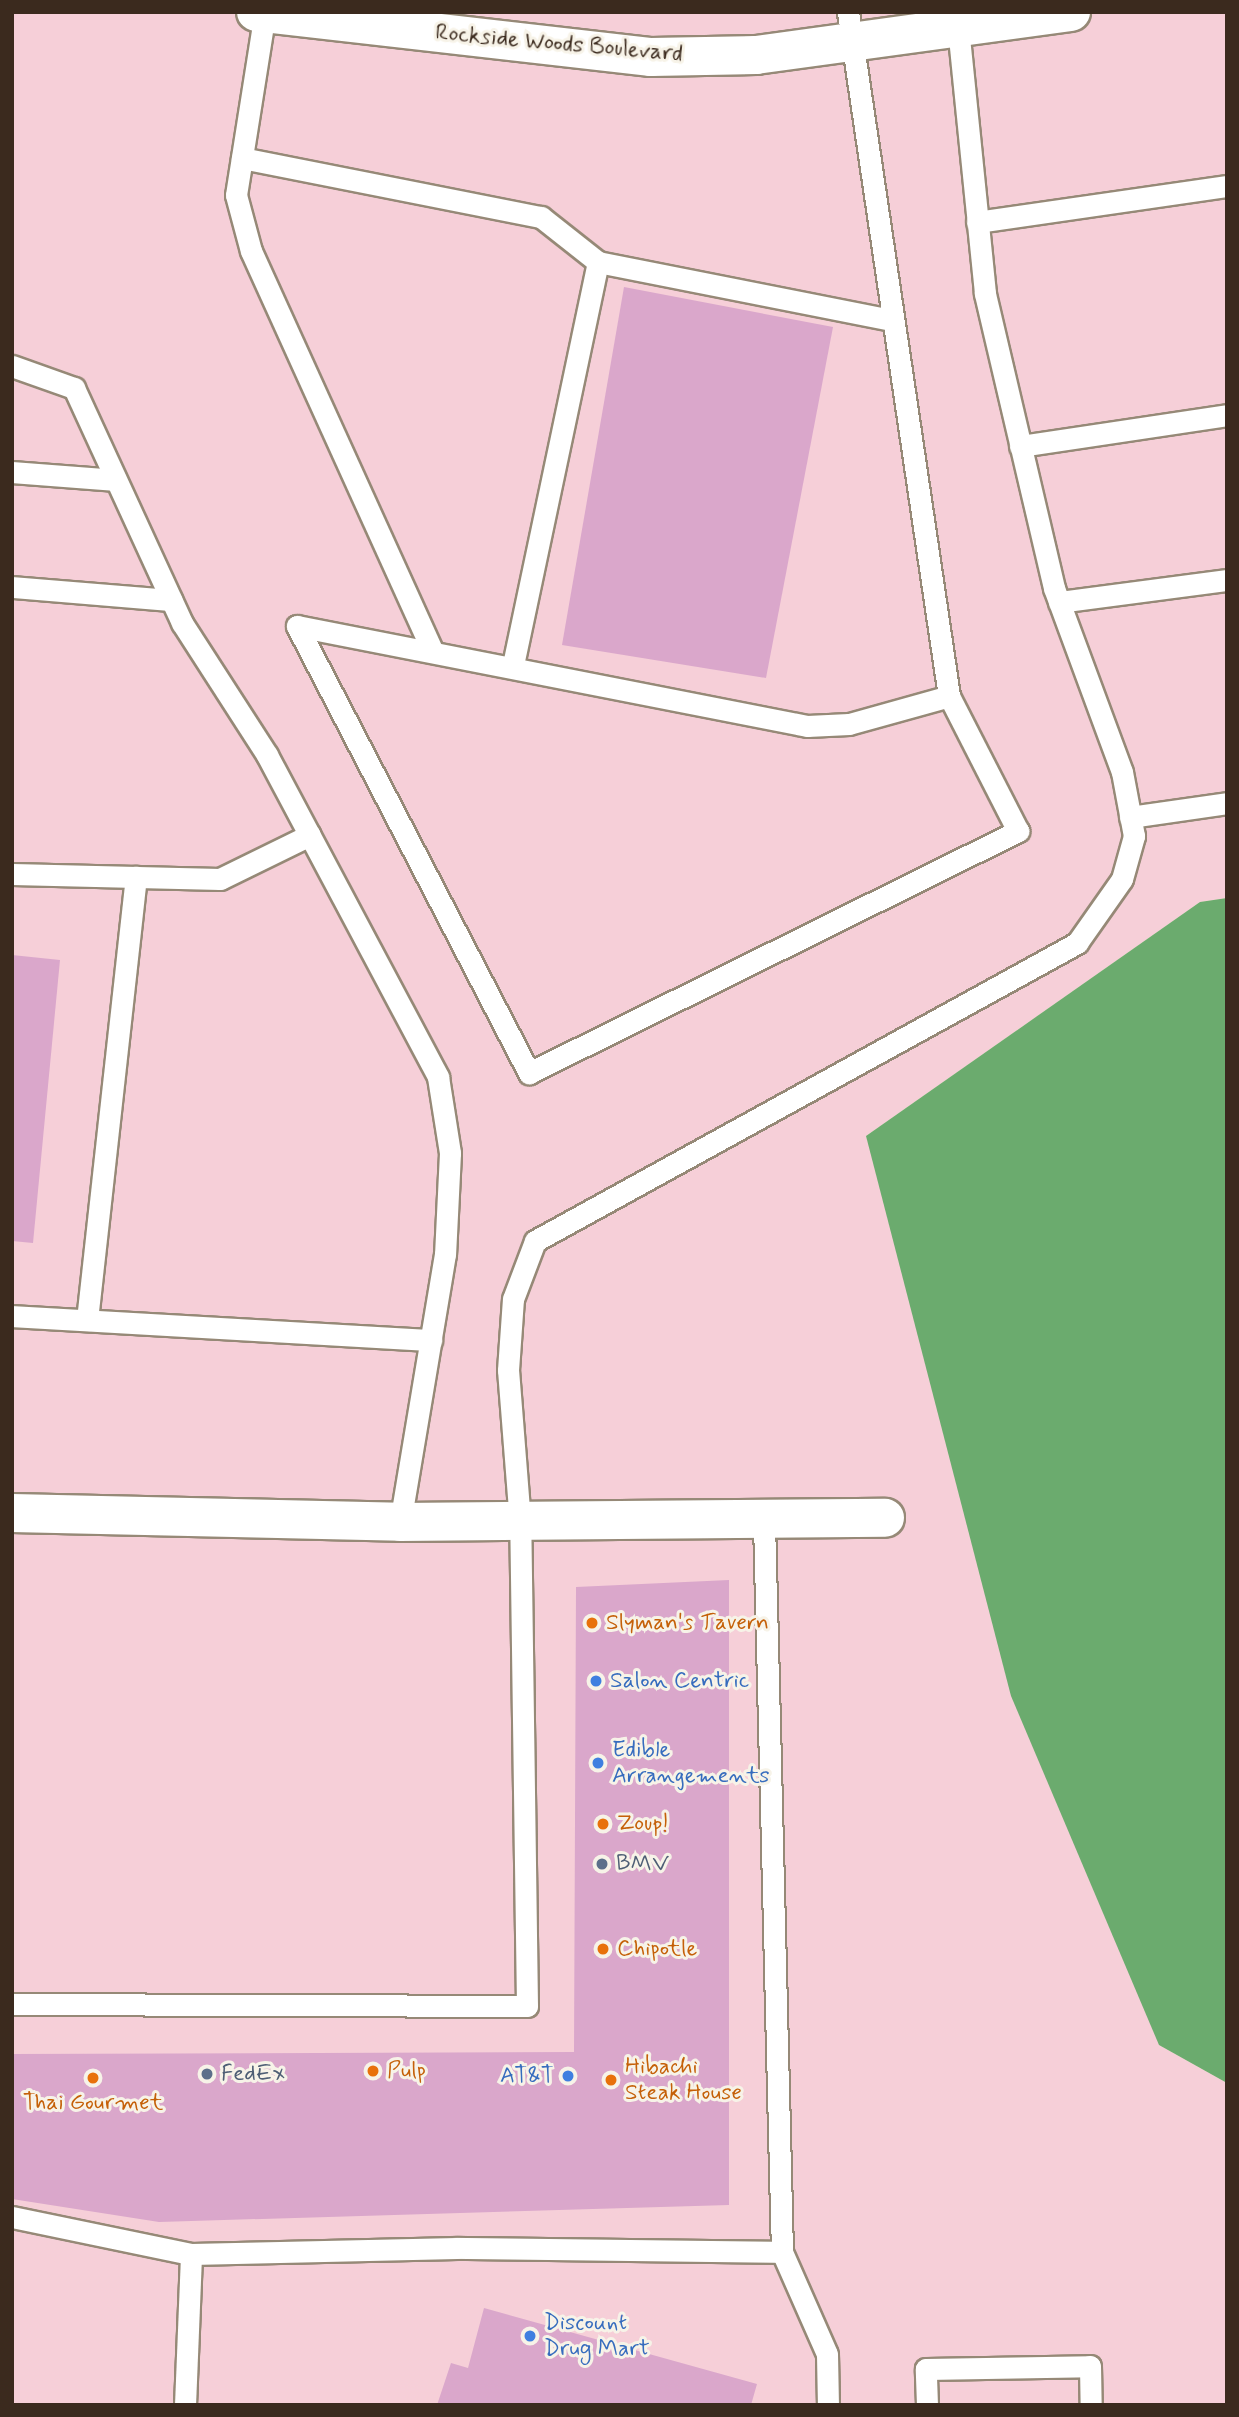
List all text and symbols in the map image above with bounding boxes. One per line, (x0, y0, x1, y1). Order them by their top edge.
street label: Rockside Woods Boulevard (434, 19, 684, 69)
place label: Slyman's Tavern (606, 1609, 765, 1637)
marker: Slyman's Tavern (584, 1615, 600, 1631)
place label: Salon Centric (610, 1667, 750, 1695)
marker: Salon Centric (588, 1673, 604, 1689)
place label: Edible Arrangements (612, 1736, 769, 1790)
marker: Edible Arrangements (590, 1755, 606, 1771)
place label: Zoup! (617, 1810, 669, 1838)
marker: Zoup! (595, 1816, 611, 1832)
place label: BMV (616, 1850, 669, 1878)
marker: BMV (594, 1856, 610, 1872)
place label: Chipotle (617, 1935, 697, 1963)
marker: Chipotle (595, 1941, 611, 1957)
place label: Hibachi Steak House (625, 2053, 741, 2107)
place label: Pulp (387, 2057, 426, 2085)
place label: FedEx (221, 2060, 285, 2088)
place label: AT&T (500, 2062, 554, 2090)
marker: Pulp (365, 2063, 381, 2079)
marker: FedEx (199, 2066, 215, 2082)
marker: AT&T (560, 2068, 576, 2084)
marker: Thai Gourmet (85, 2070, 101, 2086)
marker: Hibachi Steak House (603, 2072, 619, 2088)
place label: Thai Gourmet (24, 2089, 162, 2117)
place label: Discount Drug Mart (544, 2309, 650, 2363)
marker: Discount Drug Mart (522, 2328, 538, 2344)

